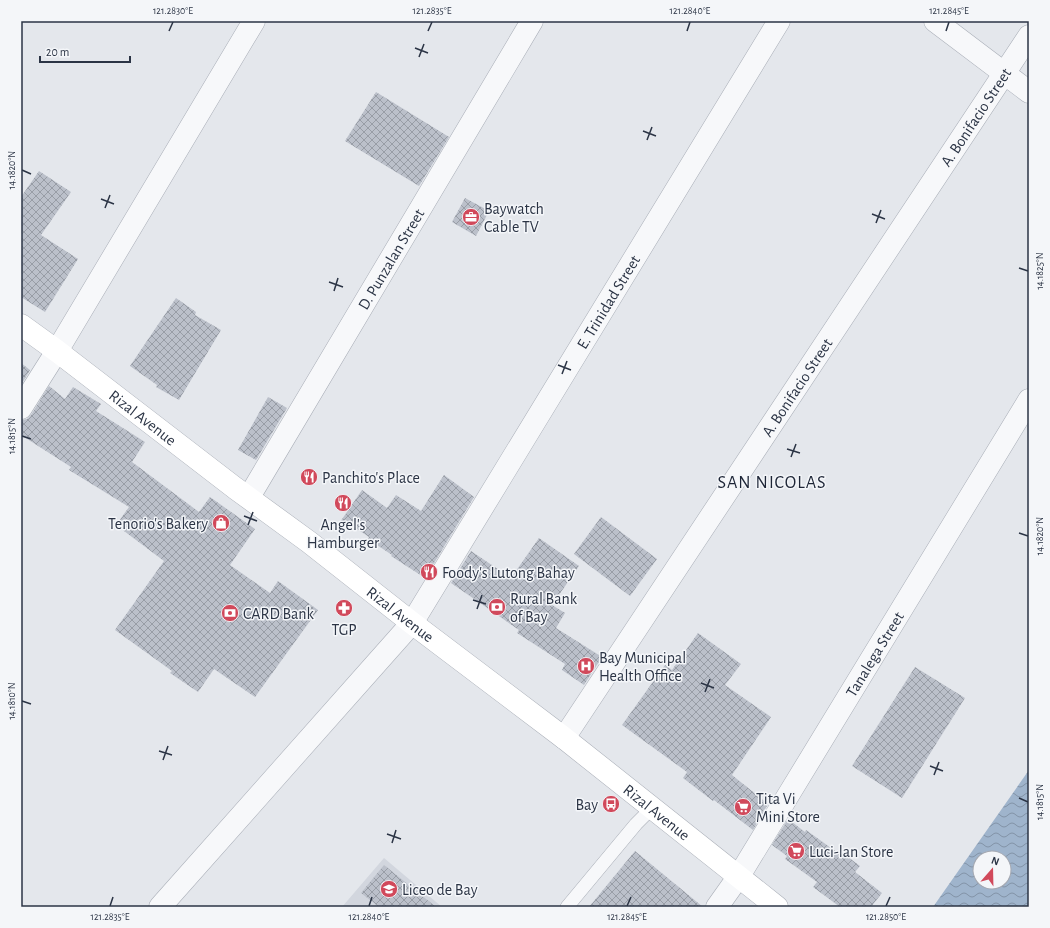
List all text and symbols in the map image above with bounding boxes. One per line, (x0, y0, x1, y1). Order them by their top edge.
text: 121.2830°E (153, 6, 193, 16)
text: 121.2835°E (412, 6, 452, 16)
text: 121.2840°E (670, 6, 711, 16)
text: 121.2845°E (929, 6, 969, 16)
scale bar (40, 38, 130, 64)
text: 20 m (46, 46, 69, 58)
street label: A. Bonifacio Street (938, 65, 1014, 169)
text: 14.1820°N (7, 151, 17, 189)
place label: Baywatch Cable TV (484, 201, 544, 235)
street label: D. Punzalan Street (355, 206, 427, 313)
office icon: Baywatch Cable TV (461, 207, 481, 227)
text: 14.1825°N (1035, 252, 1045, 290)
street label: E. Trinidad Street (574, 253, 643, 352)
street label: A. Bonifacio Street (759, 336, 836, 440)
street label: Rizal Avenue (106, 387, 179, 449)
text: 14.1815°N (7, 418, 17, 454)
restaurant icon: Panchito's Place (299, 467, 319, 487)
place label: Panchito's Place (322, 470, 420, 486)
district label: SAN NICOLAS (717, 474, 827, 492)
restaurant icon: Angel's Hamburger (333, 493, 353, 513)
shop icon: Tenorio's Bakery (211, 513, 231, 533)
place label: Tenorio's Bakery (108, 516, 208, 533)
place label: Angel's Hamburger (307, 517, 380, 551)
text: 14.1820°N (1035, 517, 1045, 555)
restaurant icon: Foody's Lutong Bahay (419, 562, 439, 582)
place label: Foody's Lutong Bahay (442, 565, 575, 582)
street label: Rizal Avenue (363, 584, 436, 645)
place label: Rural Bank of Bay (510, 591, 578, 626)
bank icon: Rural Bank of Bay (487, 597, 507, 617)
pharmacy icon: TGP (334, 598, 354, 618)
bank icon: CARD Bank (220, 603, 240, 623)
place label: CARD Bank (243, 606, 315, 622)
street label: Tanalega Street (843, 609, 907, 700)
place label: TGP (331, 622, 357, 638)
place label: Bay Municipal Health Office (599, 650, 686, 684)
hospital icon: Bay Municipal Health Office (576, 656, 596, 676)
text: 14.1810°N (7, 682, 17, 720)
street label: Rizal Avenue (620, 781, 693, 844)
text: 14.1815°N (1035, 784, 1045, 820)
place label: Tita Vi Mini Store (756, 791, 820, 825)
bus stop icon: Bay (601, 794, 621, 814)
place label: Bay (575, 797, 598, 814)
supermarket icon: Tita Vi Mini Store (733, 797, 753, 817)
supermarket icon: Luci-lan Store (786, 841, 806, 861)
place label: Luci-lan Store (809, 844, 893, 860)
north arrow (972, 850, 1012, 890)
text: N (990, 855, 1001, 868)
school or university icon: Liceo de Bay (379, 879, 399, 899)
place label: Liceo de Bay (402, 882, 478, 899)
text: 121.2835°E (90, 912, 130, 922)
text: 121.2840°E (349, 912, 390, 922)
text: 121.2845°E (607, 912, 647, 922)
text: 121.2850°E (866, 912, 906, 922)

